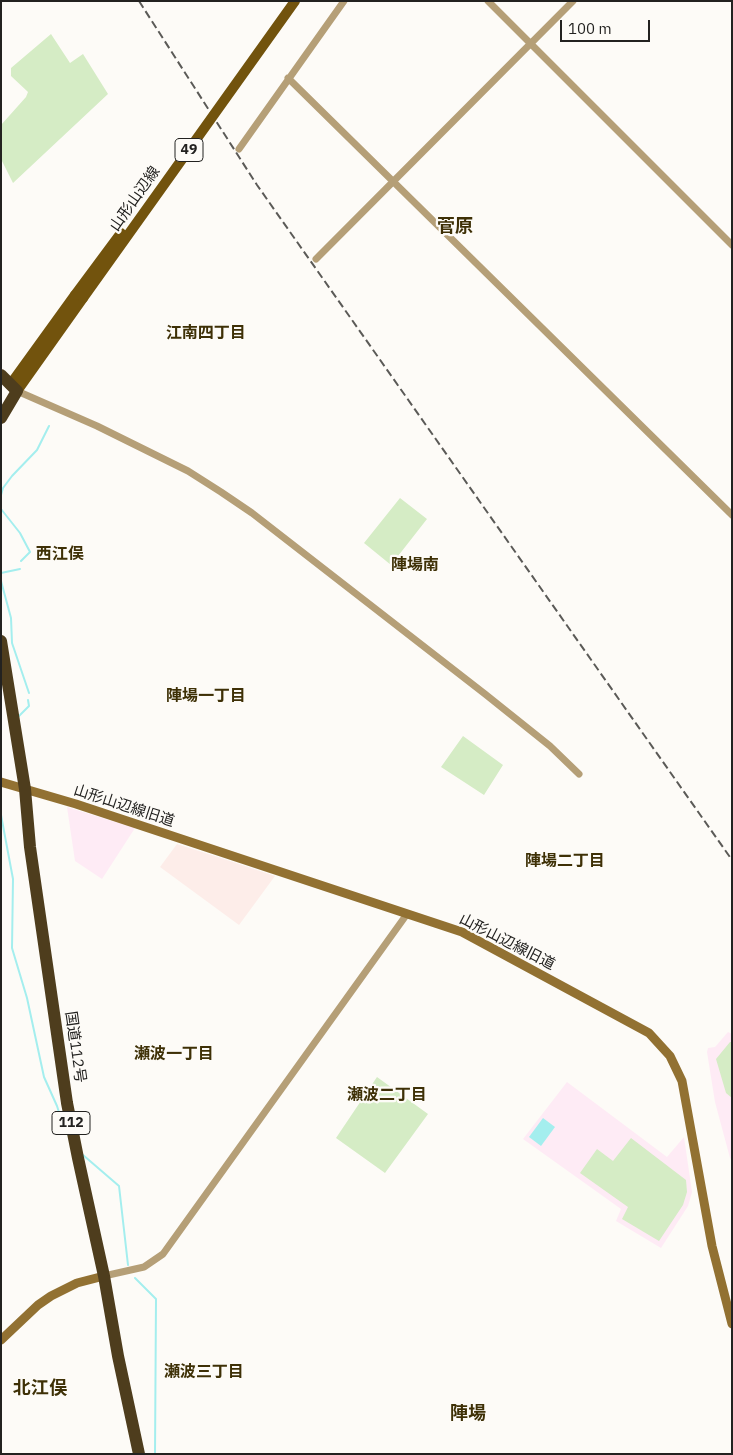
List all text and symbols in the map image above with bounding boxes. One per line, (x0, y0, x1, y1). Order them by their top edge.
scale bar (563, 10, 653, 42)
text: 100 m (568, 19, 612, 38)
road number: 49 (175, 138, 203, 162)
street label: 山形山辺線 (106, 163, 164, 235)
district label: 菅原 (437, 216, 473, 238)
district label: 江南四丁目 (166, 323, 246, 343)
district label: 西江俣 (36, 544, 84, 564)
district label: 陣場南 (391, 555, 439, 575)
district label: 陣場一丁目 (166, 686, 246, 706)
street label: 山形山辺線旧道 (71, 781, 177, 831)
district label: 陣場二丁目 (525, 851, 605, 871)
street label: 山形山辺線旧道 (456, 910, 558, 974)
street label: 国道112号 (61, 1010, 89, 1084)
district label: 瀬波一丁目 (134, 1044, 214, 1064)
district label: 瀬波二丁目 (347, 1085, 427, 1105)
road number: 112 (52, 1112, 90, 1134)
district label: 瀬波三丁目 (164, 1362, 244, 1382)
district label: 北江俣 (13, 1378, 67, 1400)
district label: 陣場 (450, 1403, 486, 1425)

